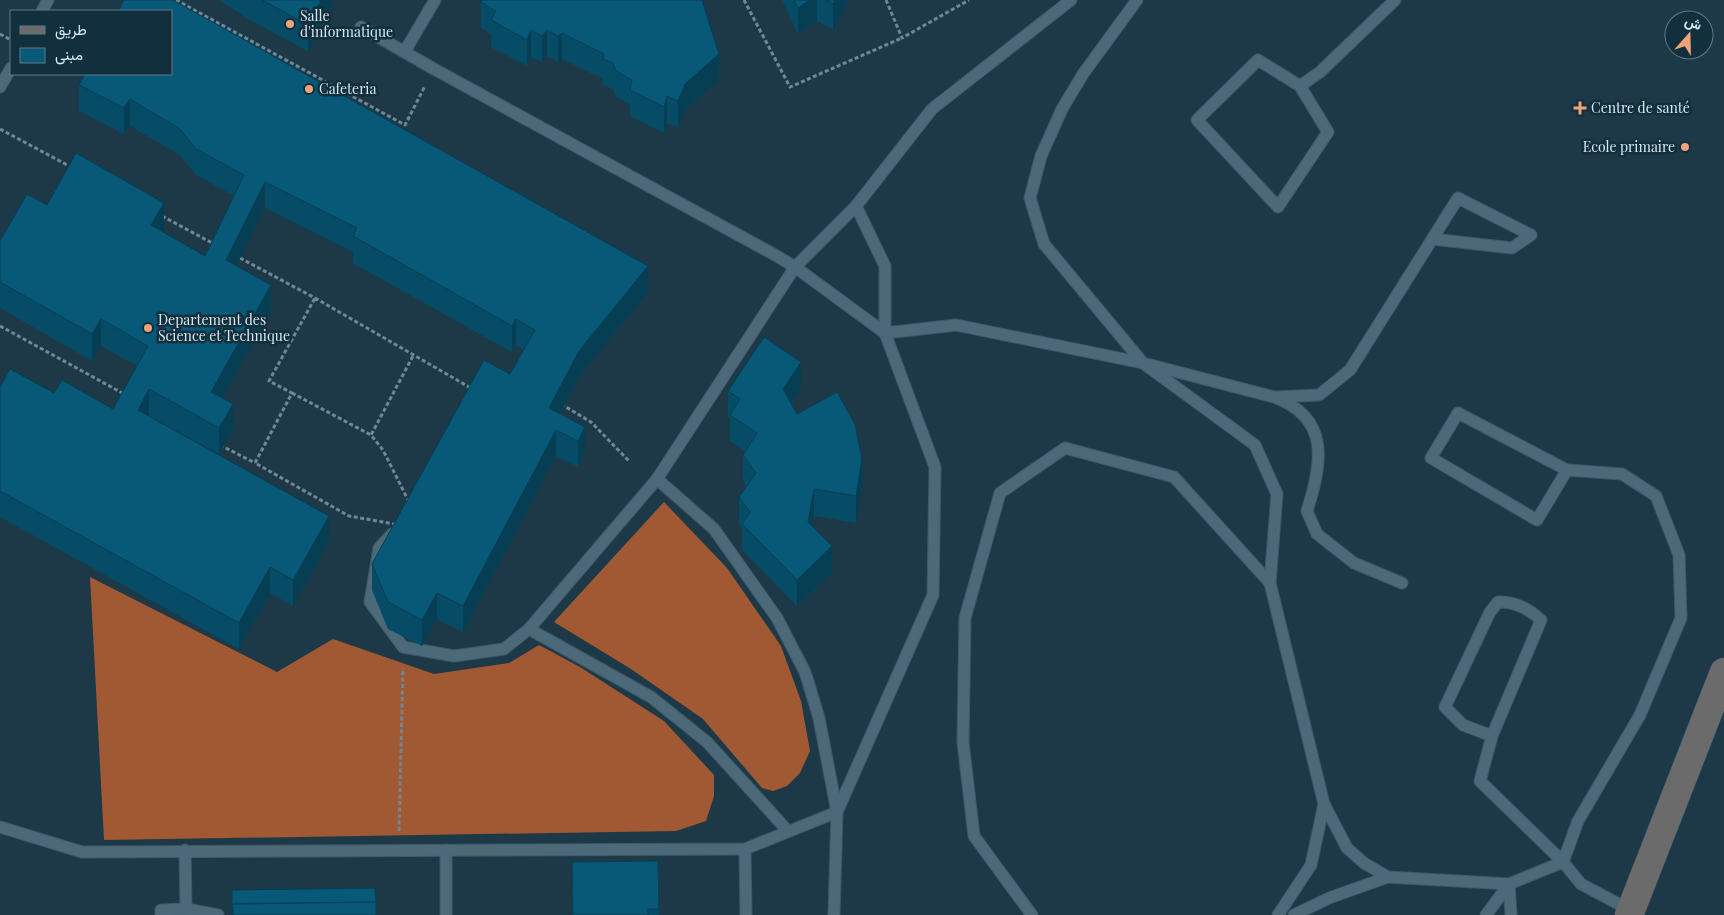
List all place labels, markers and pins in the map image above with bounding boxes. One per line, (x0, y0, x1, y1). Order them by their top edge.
place label: Salle d'informatique (300, 6, 393, 41)
marker: Salle d'informatique (284, 18, 296, 30)
place label: Cafeteria (319, 79, 376, 98)
marker: Cafeteria (303, 83, 315, 95)
place label: Centre de santé (1591, 98, 1690, 117)
marker: Centre de santé (1573, 101, 1587, 115)
place label: Ecole primaire (1583, 137, 1675, 156)
marker: Ecole primaire (1679, 141, 1691, 153)
place label: Departement des Science et Technique (158, 310, 290, 345)
marker: Departement des Science et Technique (142, 322, 154, 334)

